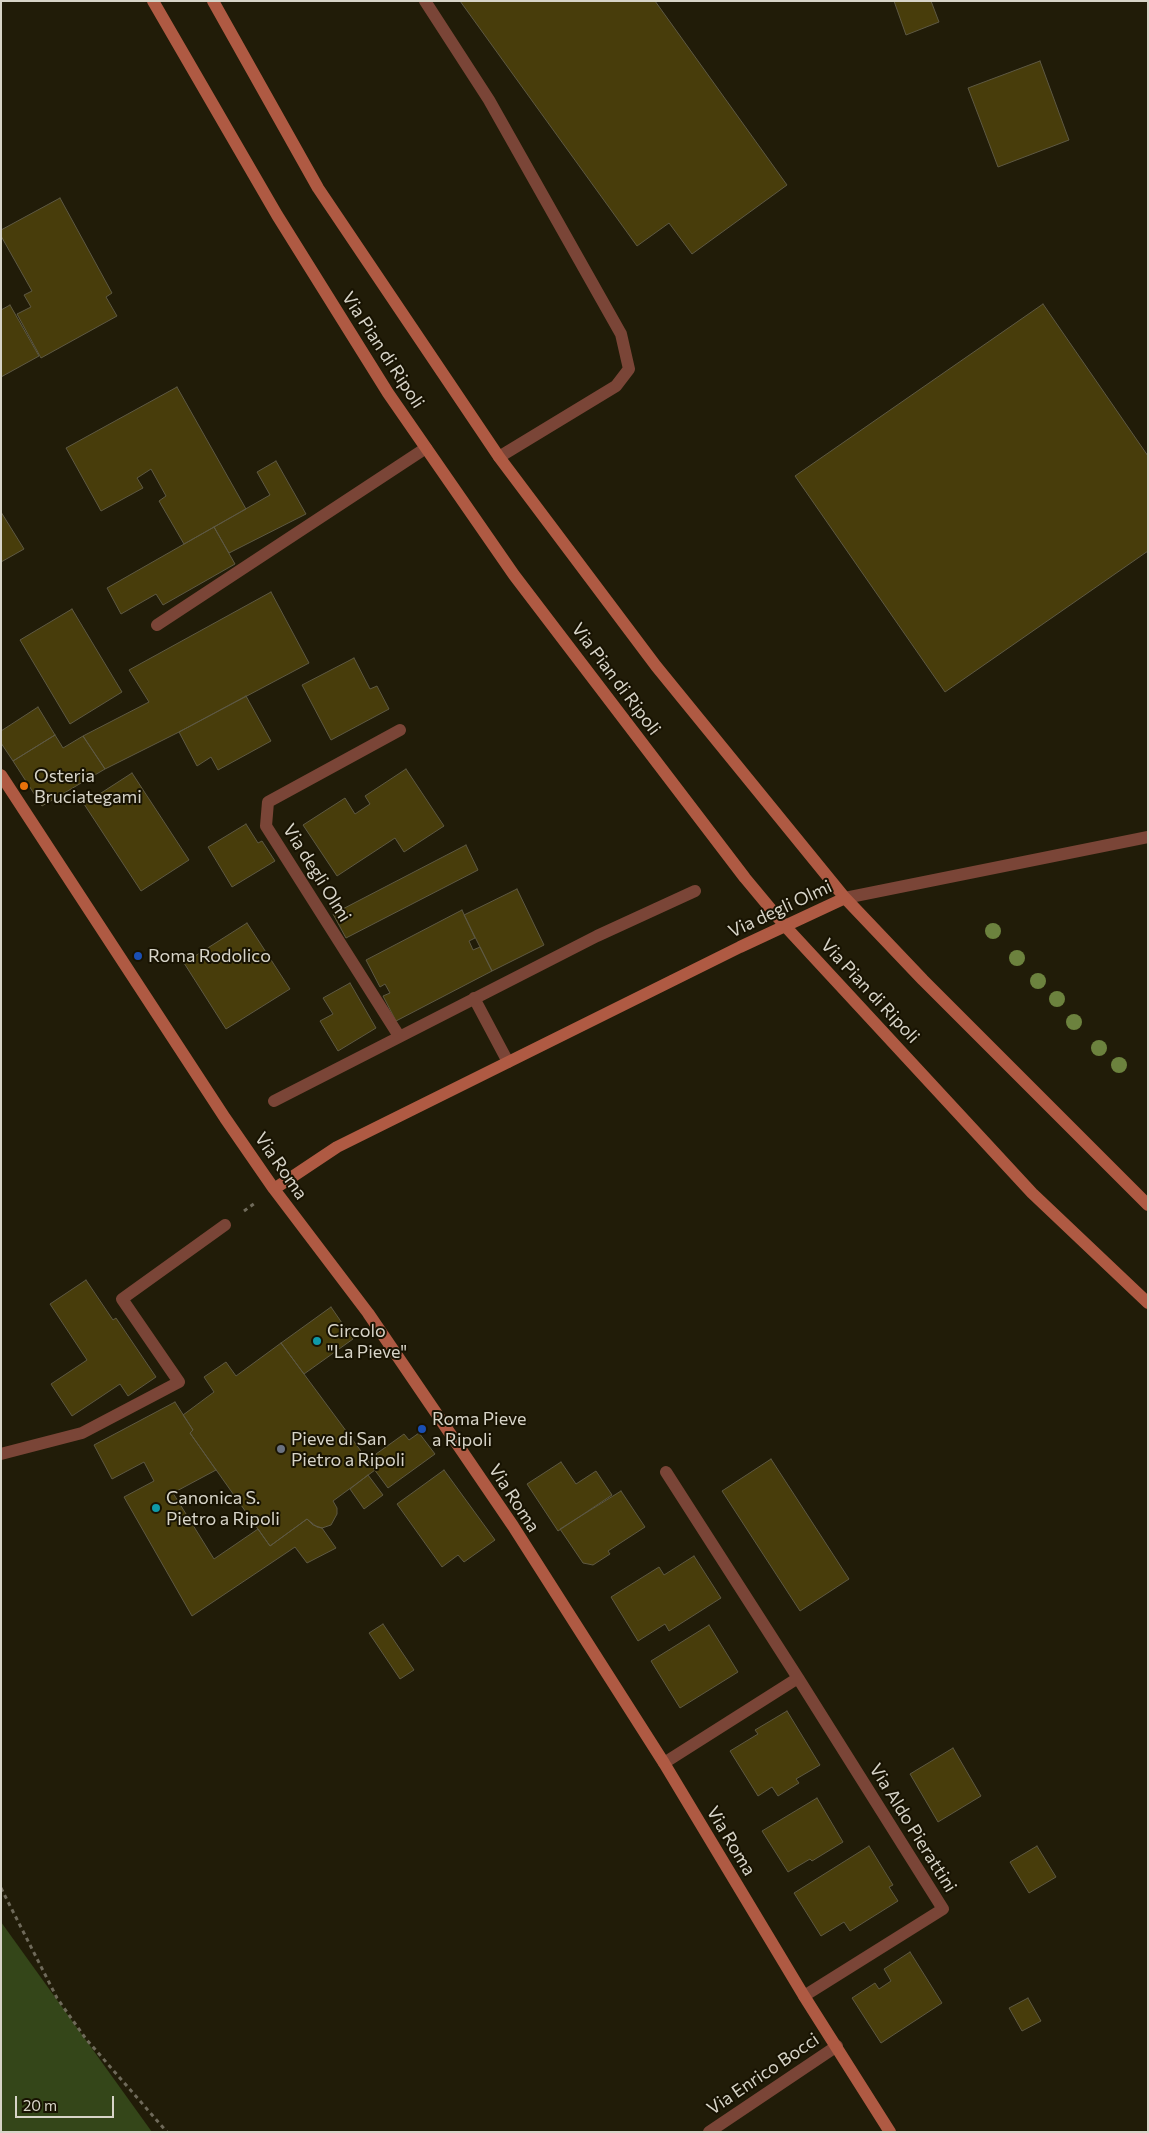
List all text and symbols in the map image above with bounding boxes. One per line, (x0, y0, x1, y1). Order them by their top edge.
street label: Via Pian di Ripoli (337, 288, 429, 412)
street label: Via Pian di Ripoli (567, 619, 665, 739)
place label: Osteria Bruciategami (34, 765, 142, 808)
marker: Osteria Bruciategami (18, 780, 30, 792)
street label: Via degli Olmi (278, 820, 356, 926)
street label: Via degli Olmi (725, 876, 835, 942)
street label: Via Pian di Ripoli (816, 934, 924, 1048)
place label: Roma Rodolico (148, 945, 271, 967)
marker: Roma Rodolico (132, 950, 144, 962)
street label: Via Roma (250, 1128, 312, 1204)
place label: Circolo "La Pieve" (327, 1320, 407, 1362)
marker: Circolo "La Pieve" (311, 1335, 323, 1347)
place label: Roma Pieve a Ripoli (432, 1408, 526, 1450)
marker: Roma Pieve a Ripoli (416, 1423, 428, 1435)
place label: Pieve di San Pietro a Ripoli (291, 1428, 405, 1470)
marker: Pieve di San Pietro a Ripoli (275, 1443, 287, 1455)
street label: Via Roma (484, 1460, 544, 1536)
place label: Canonica S. Pietro a Ripoli (166, 1487, 280, 1530)
marker: Canonica S. Pietro a Ripoli (150, 1502, 162, 1514)
street label: Via Aldo Pierattini (865, 1760, 961, 1896)
street label: Via Roma (702, 1802, 760, 1880)
street label: Via Enrico Bocci (703, 2029, 823, 2119)
scale bar (18, 2086, 116, 2118)
text: 20 m (23, 2096, 57, 2114)

